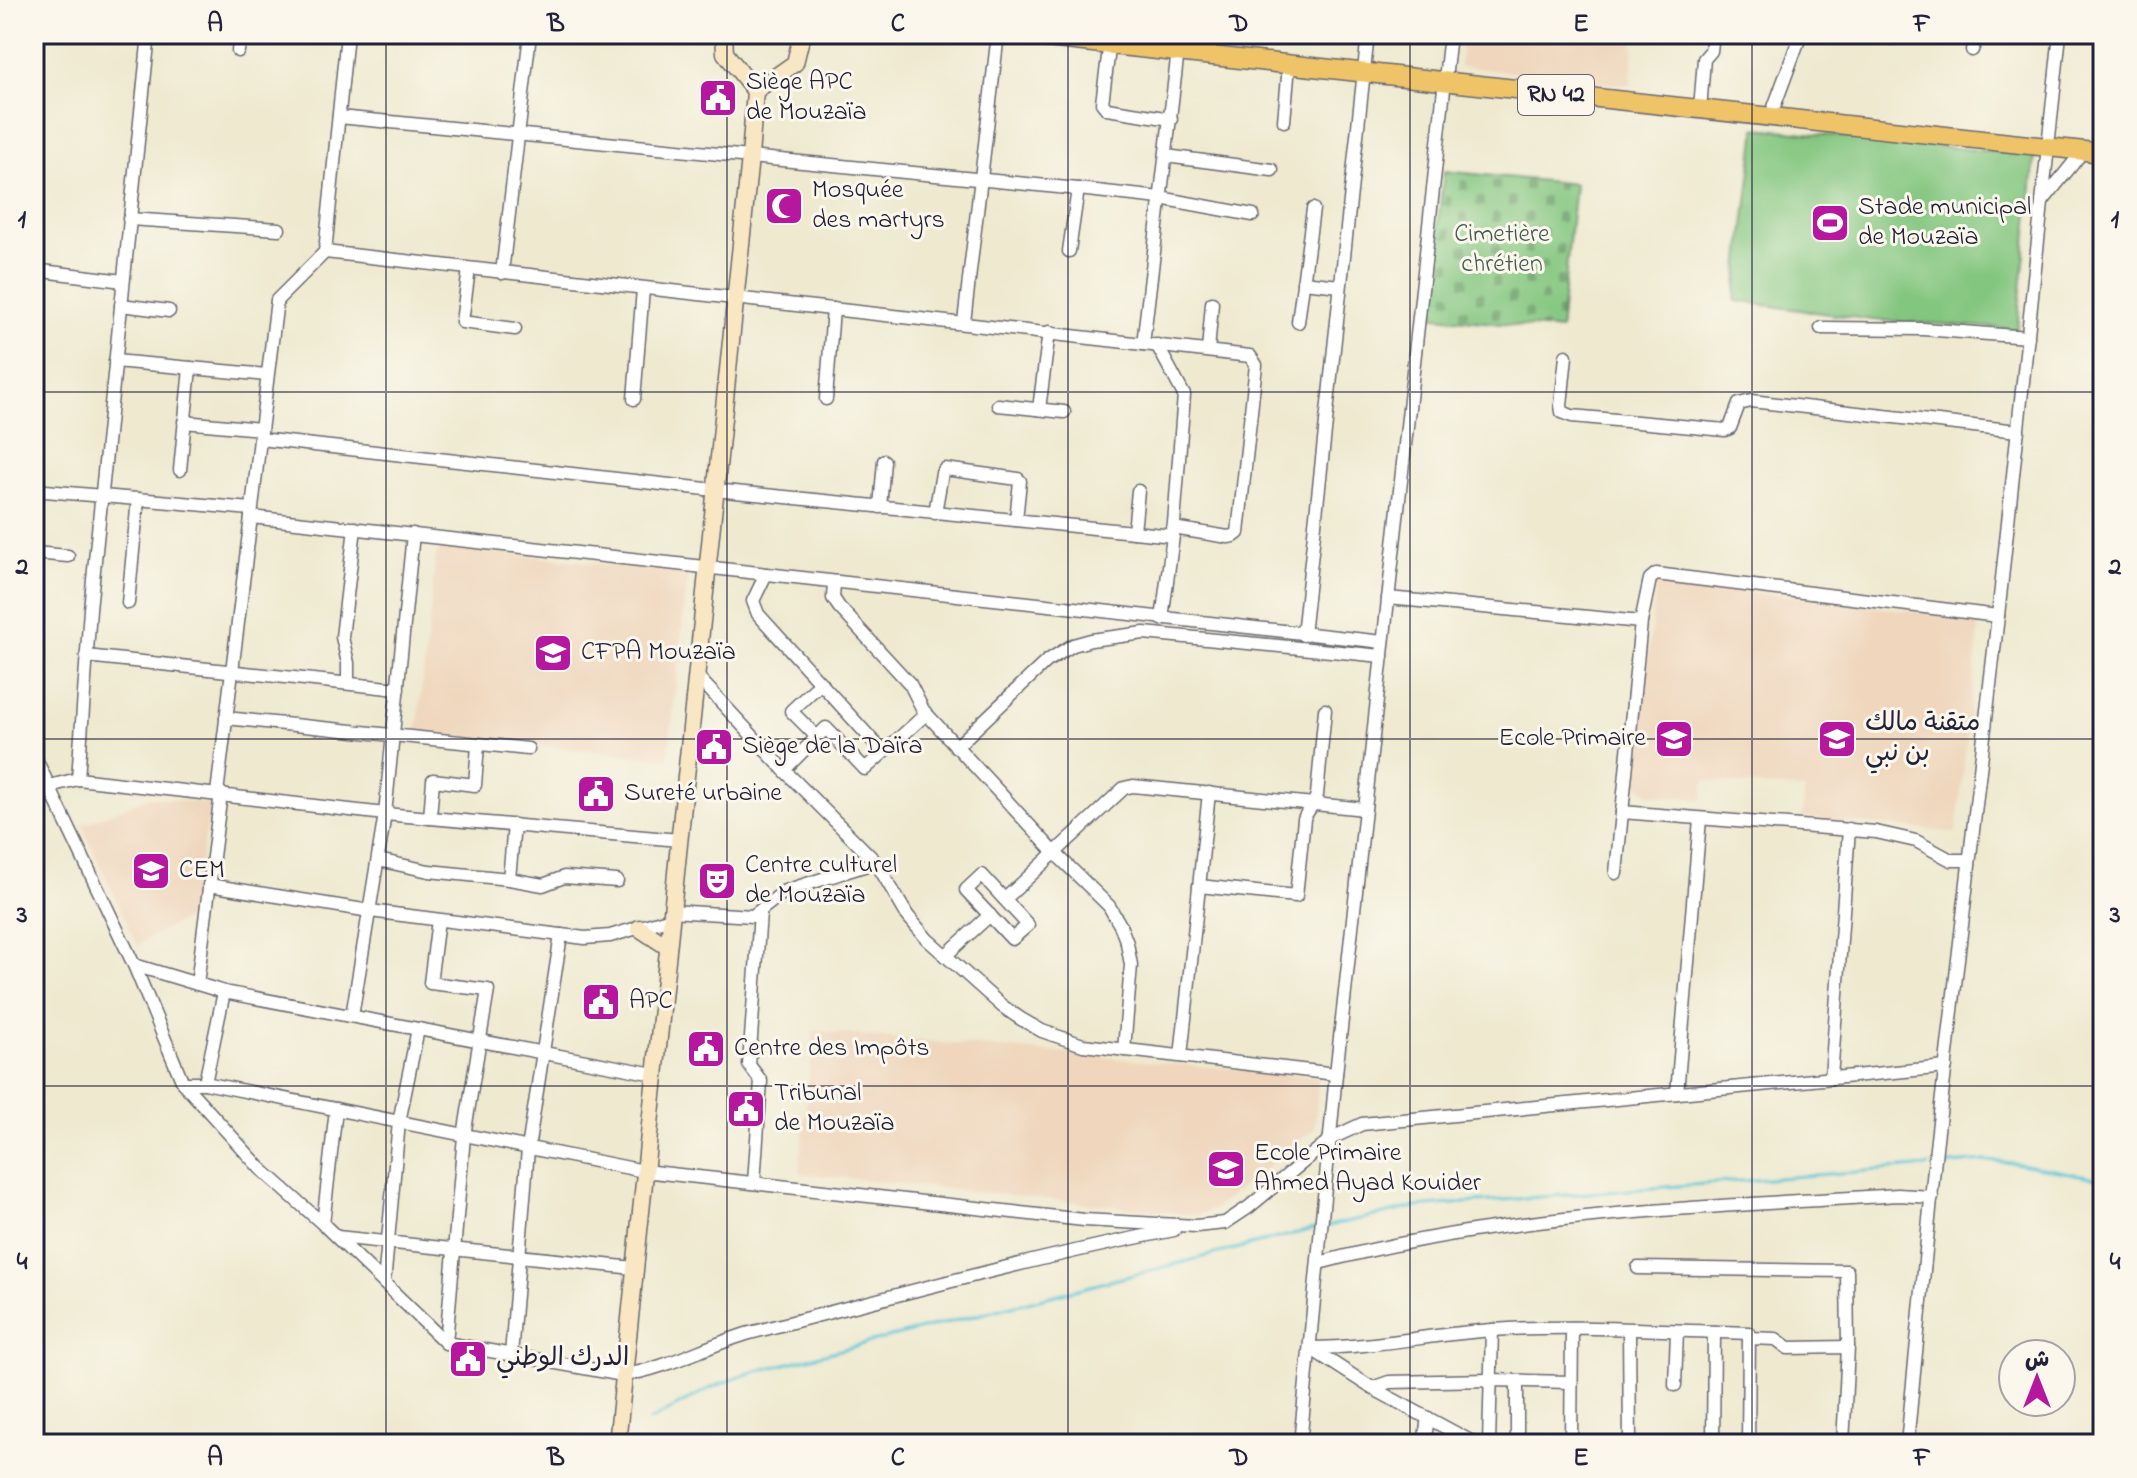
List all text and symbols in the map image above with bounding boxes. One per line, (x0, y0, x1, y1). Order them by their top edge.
text: A (207, 6, 223, 44)
text: B (546, 6, 565, 44)
text: C (891, 6, 905, 44)
text: D (1228, 6, 1249, 44)
text: E (1573, 6, 1589, 44)
text: F (1912, 6, 1931, 44)
place label: Siège APC de Mouzaïa (746, 64, 867, 132)
road number: RN 42 (1518, 75, 1594, 115)
public building icon: Siège APC de Mouzaïa (697, 77, 739, 119)
place label: Mosquée des martyrs (812, 172, 945, 240)
mosque icon: Mosquée des martyrs (763, 185, 805, 227)
place label: Stade municipal de Mouzaïa (1858, 189, 2031, 257)
text: 1 (18, 202, 27, 240)
sports icon: Stade municipal de Mouzaïa (1809, 202, 1851, 244)
text: 1 (2111, 202, 2120, 240)
park label: Cimetière chrétien (1454, 216, 1550, 284)
text: 2 (15, 549, 29, 587)
text: 2 (2108, 549, 2122, 587)
school or university icon: CFPA Mouzaïa (532, 632, 574, 674)
place label: CFPA Mouzaïa (581, 634, 736, 672)
place label: متقنة مالك بن نبي (1865, 705, 1980, 774)
school or university icon: Ecole Primaire (1653, 718, 1695, 760)
school or university icon: متقنة مالك بن نبي (1816, 718, 1858, 760)
place label: Ecole Primaire (1499, 720, 1646, 758)
public building icon: Siège de la Daïra (693, 726, 735, 768)
place label: Siège de la Daïra (742, 728, 922, 766)
public building icon: Sureté urbaine (575, 773, 617, 815)
place label: Sureté urbaine (624, 775, 782, 813)
place label: Centre culturel de Mouzaïa (745, 847, 897, 915)
school or university icon: CEM (130, 850, 172, 892)
place label: CEM (179, 852, 225, 890)
theatre icon: Centre culturel de Mouzaïa (696, 860, 738, 902)
text: 3 (16, 897, 28, 935)
text: 3 (2109, 897, 2121, 935)
public building icon: APC (580, 981, 622, 1023)
place label: APC (629, 983, 673, 1021)
public building icon: Centre des Impôts (685, 1028, 727, 1070)
place label: Centre des Impôts (734, 1030, 930, 1068)
place label: Tribunal de Mouzaïa (774, 1075, 895, 1143)
public building icon: Tribunal de Mouzaïa (725, 1088, 767, 1130)
place label: Ecole Primaire Ahmed Ayad Kouider (1254, 1135, 1482, 1203)
school or university icon: Ecole Primaire Ahmed Ayad Kouider (1205, 1148, 1247, 1190)
text: 4 (17, 1244, 28, 1282)
text: 4 (2110, 1244, 2121, 1282)
public building icon: الدرك الوطني (447, 1338, 489, 1380)
north arrow (1997, 1338, 2077, 1418)
place label: الدرك الوطني (496, 1340, 629, 1379)
text: ش (2025, 1345, 2049, 1377)
text: A (207, 1440, 223, 1478)
text: B (546, 1440, 565, 1478)
text: C (891, 1440, 905, 1478)
text: D (1228, 1440, 1249, 1478)
text: E (1573, 1440, 1589, 1478)
text: F (1912, 1440, 1931, 1478)

